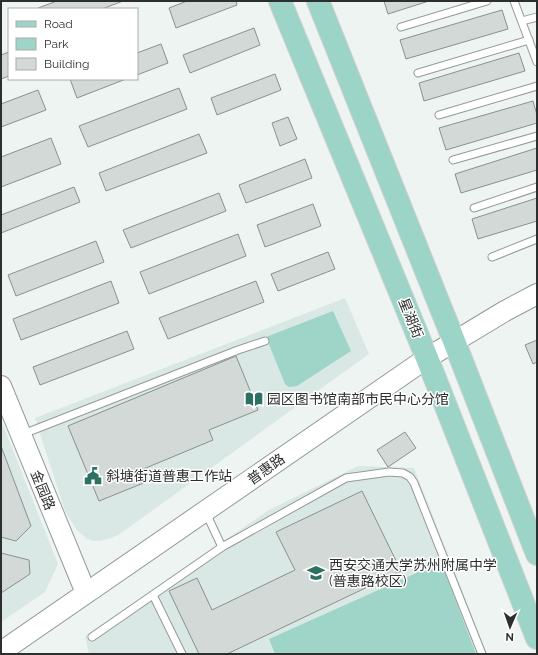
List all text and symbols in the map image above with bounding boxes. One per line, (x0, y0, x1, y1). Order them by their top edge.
legend (8, 8, 138, 80)
text: Road (44, 17, 73, 31)
text: Park (44, 37, 69, 51)
text: Building (44, 57, 90, 71)
street label: 星湖街 (396, 296, 426, 340)
library icon: 园区图书馆南部市民中心分馆 (244, 389, 264, 409)
place label: 园区图书馆南部市民中心分馆 (267, 391, 449, 407)
street label: 普惠路 (244, 450, 288, 488)
public building icon: 斜塘街道普惠工作站 (83, 466, 103, 486)
street label: 金园路 (28, 468, 58, 512)
place label: 斜塘街道普惠工作站 (106, 468, 232, 484)
place label: 西安交通大学苏州附属中学 (普惠路校区) (329, 557, 497, 589)
school or university icon: 西安交通大学苏州附属中学 (普惠路校区) (306, 563, 326, 583)
north arrow (490, 607, 530, 647)
text: N (505, 630, 514, 643)

